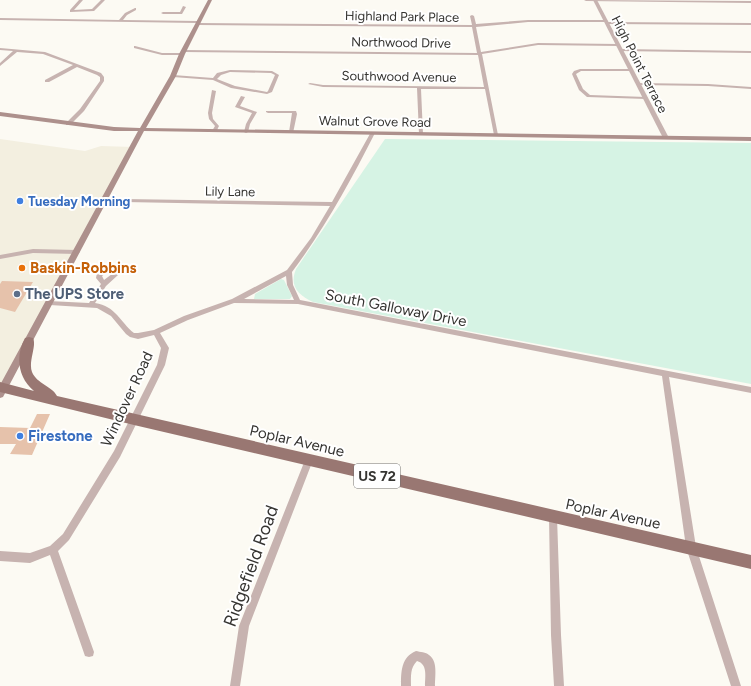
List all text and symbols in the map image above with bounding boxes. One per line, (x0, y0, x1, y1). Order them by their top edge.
street label: Highland Park Place (345, 8, 459, 25)
street label: High Point Terrace (609, 13, 671, 115)
street label: Northwood Drive (351, 34, 451, 51)
street label: Southwood Avenue (341, 68, 456, 85)
street label: Walnut Grove Road (319, 113, 431, 130)
street label: Lily Lane (205, 184, 255, 199)
place label: Tuesday Morning (28, 194, 131, 209)
marker: Tuesday Morning (15, 196, 25, 206)
place label: Baskin-Robbins (30, 259, 137, 277)
marker: Baskin-Robbins (17, 263, 27, 273)
place label: The UPS Store (25, 285, 125, 303)
street label: South Galloway Drive (324, 285, 468, 331)
marker: The UPS Store (12, 289, 22, 299)
street label: Windover Road (97, 349, 157, 449)
street label: Poplar Avenue (248, 421, 346, 461)
place label: Firestone (28, 427, 93, 445)
marker: Firestone (15, 431, 25, 441)
road number: US 72 (354, 464, 400, 488)
street label: Poplar Avenue (564, 495, 662, 533)
street label: Ridgefield Road (219, 502, 283, 630)

